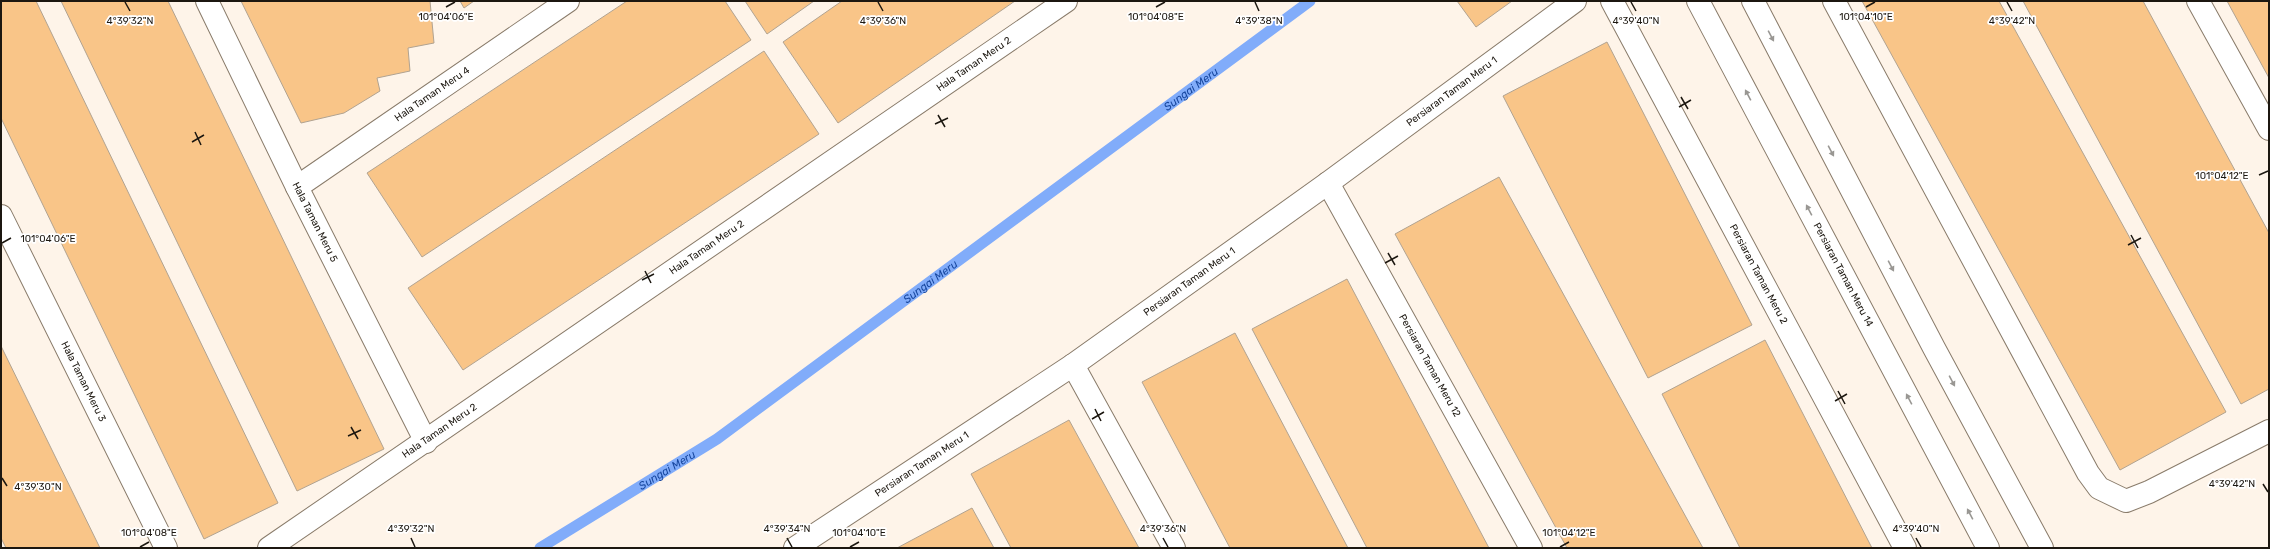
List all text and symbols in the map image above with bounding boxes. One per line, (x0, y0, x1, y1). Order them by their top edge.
text: 101°04'06"E (418, 11, 474, 23)
text: 101°04'08"E (1128, 11, 1184, 23)
text: 101°04'10"E (1839, 11, 1893, 23)
text: 4°39'32"N (107, 15, 153, 27)
text: 4°39'36"N (860, 15, 906, 27)
text: 4°39'38"N (1235, 15, 1283, 27)
text: 4°39'40"N (1613, 15, 1660, 27)
text: 4°39'42"N (1989, 15, 2035, 27)
one-way arrow (1768, 30, 1774, 41)
street label: Hala Taman Meru 2 (934, 34, 1014, 94)
street label: Persiaran Taman Meru 1 (1404, 54, 1500, 129)
street label: Hala Taman Meru 4 (392, 64, 472, 124)
water label: Sungai Meru (1161, 64, 1221, 113)
one-way arrow (1745, 89, 1751, 101)
one-way arrow (1828, 145, 1834, 157)
text: 101°04'12"E (2195, 170, 2249, 182)
street label: Hala Taman Meru 5 (290, 180, 340, 264)
one-way arrow (1806, 204, 1812, 215)
street label: Hala Taman Meru 2 (667, 218, 747, 277)
street label: Persiaran Taman Meru 14 (1811, 221, 1876, 329)
street label: Persiaran Taman Meru 2 (1727, 222, 1790, 326)
text: 101°04'06"E (20, 233, 76, 245)
street label: Persiaran Taman Meru 1 (1141, 245, 1238, 319)
water label: Sungai Meru (901, 257, 960, 306)
one-way arrow (1888, 260, 1894, 272)
street label: Persiaran Taman Meru 12 (1396, 312, 1463, 419)
street label: Hala Taman Meru 3 (58, 340, 108, 424)
one-way arrow (1949, 375, 1955, 387)
one-way arrow (1906, 393, 1912, 405)
street label: Hala Taman Meru 2 (400, 401, 479, 461)
street label: Persiaran Taman Meru 1 (873, 429, 971, 500)
water label: Sungai Meru (636, 447, 698, 492)
text: 4°39'42"N (2209, 478, 2255, 490)
text: 4°39'30"N (14, 481, 62, 493)
one-way arrow (1967, 508, 1973, 519)
text: 4°39'32"N (388, 523, 434, 535)
text: 4°39'34"N (764, 523, 810, 535)
text: 4°39'36"N (1140, 523, 1186, 535)
text: 4°39'40"N (1893, 523, 1940, 535)
text: 101°04'08"E (121, 527, 177, 539)
text: 101°04'10"E (832, 527, 886, 539)
text: 101°04'12"E (1542, 527, 1596, 539)

